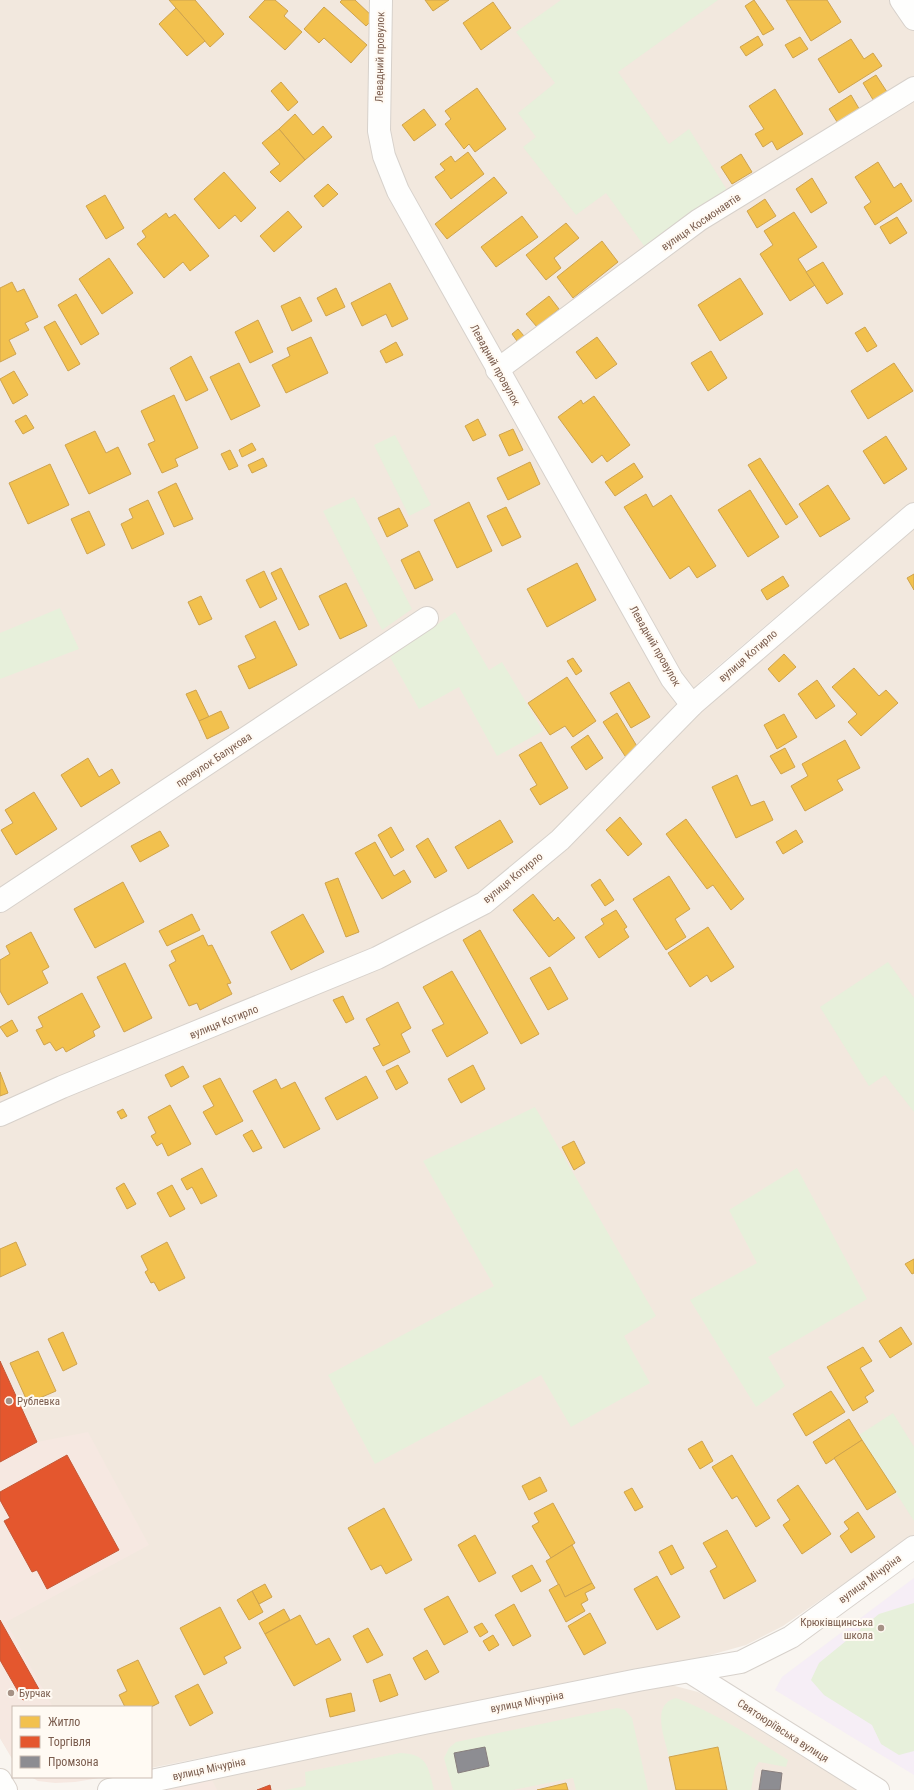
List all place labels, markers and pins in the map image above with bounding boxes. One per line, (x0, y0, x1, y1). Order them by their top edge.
place label: Рублевка (17, 1395, 60, 1408)
marker: Рублевка (4, 1396, 14, 1406)
place label: Крюківщинська школа (800, 1616, 873, 1642)
marker: Крюківщинська школа (876, 1623, 886, 1633)
place label: Бурчак (19, 1687, 52, 1700)
marker: Бурчак (6, 1688, 16, 1698)

